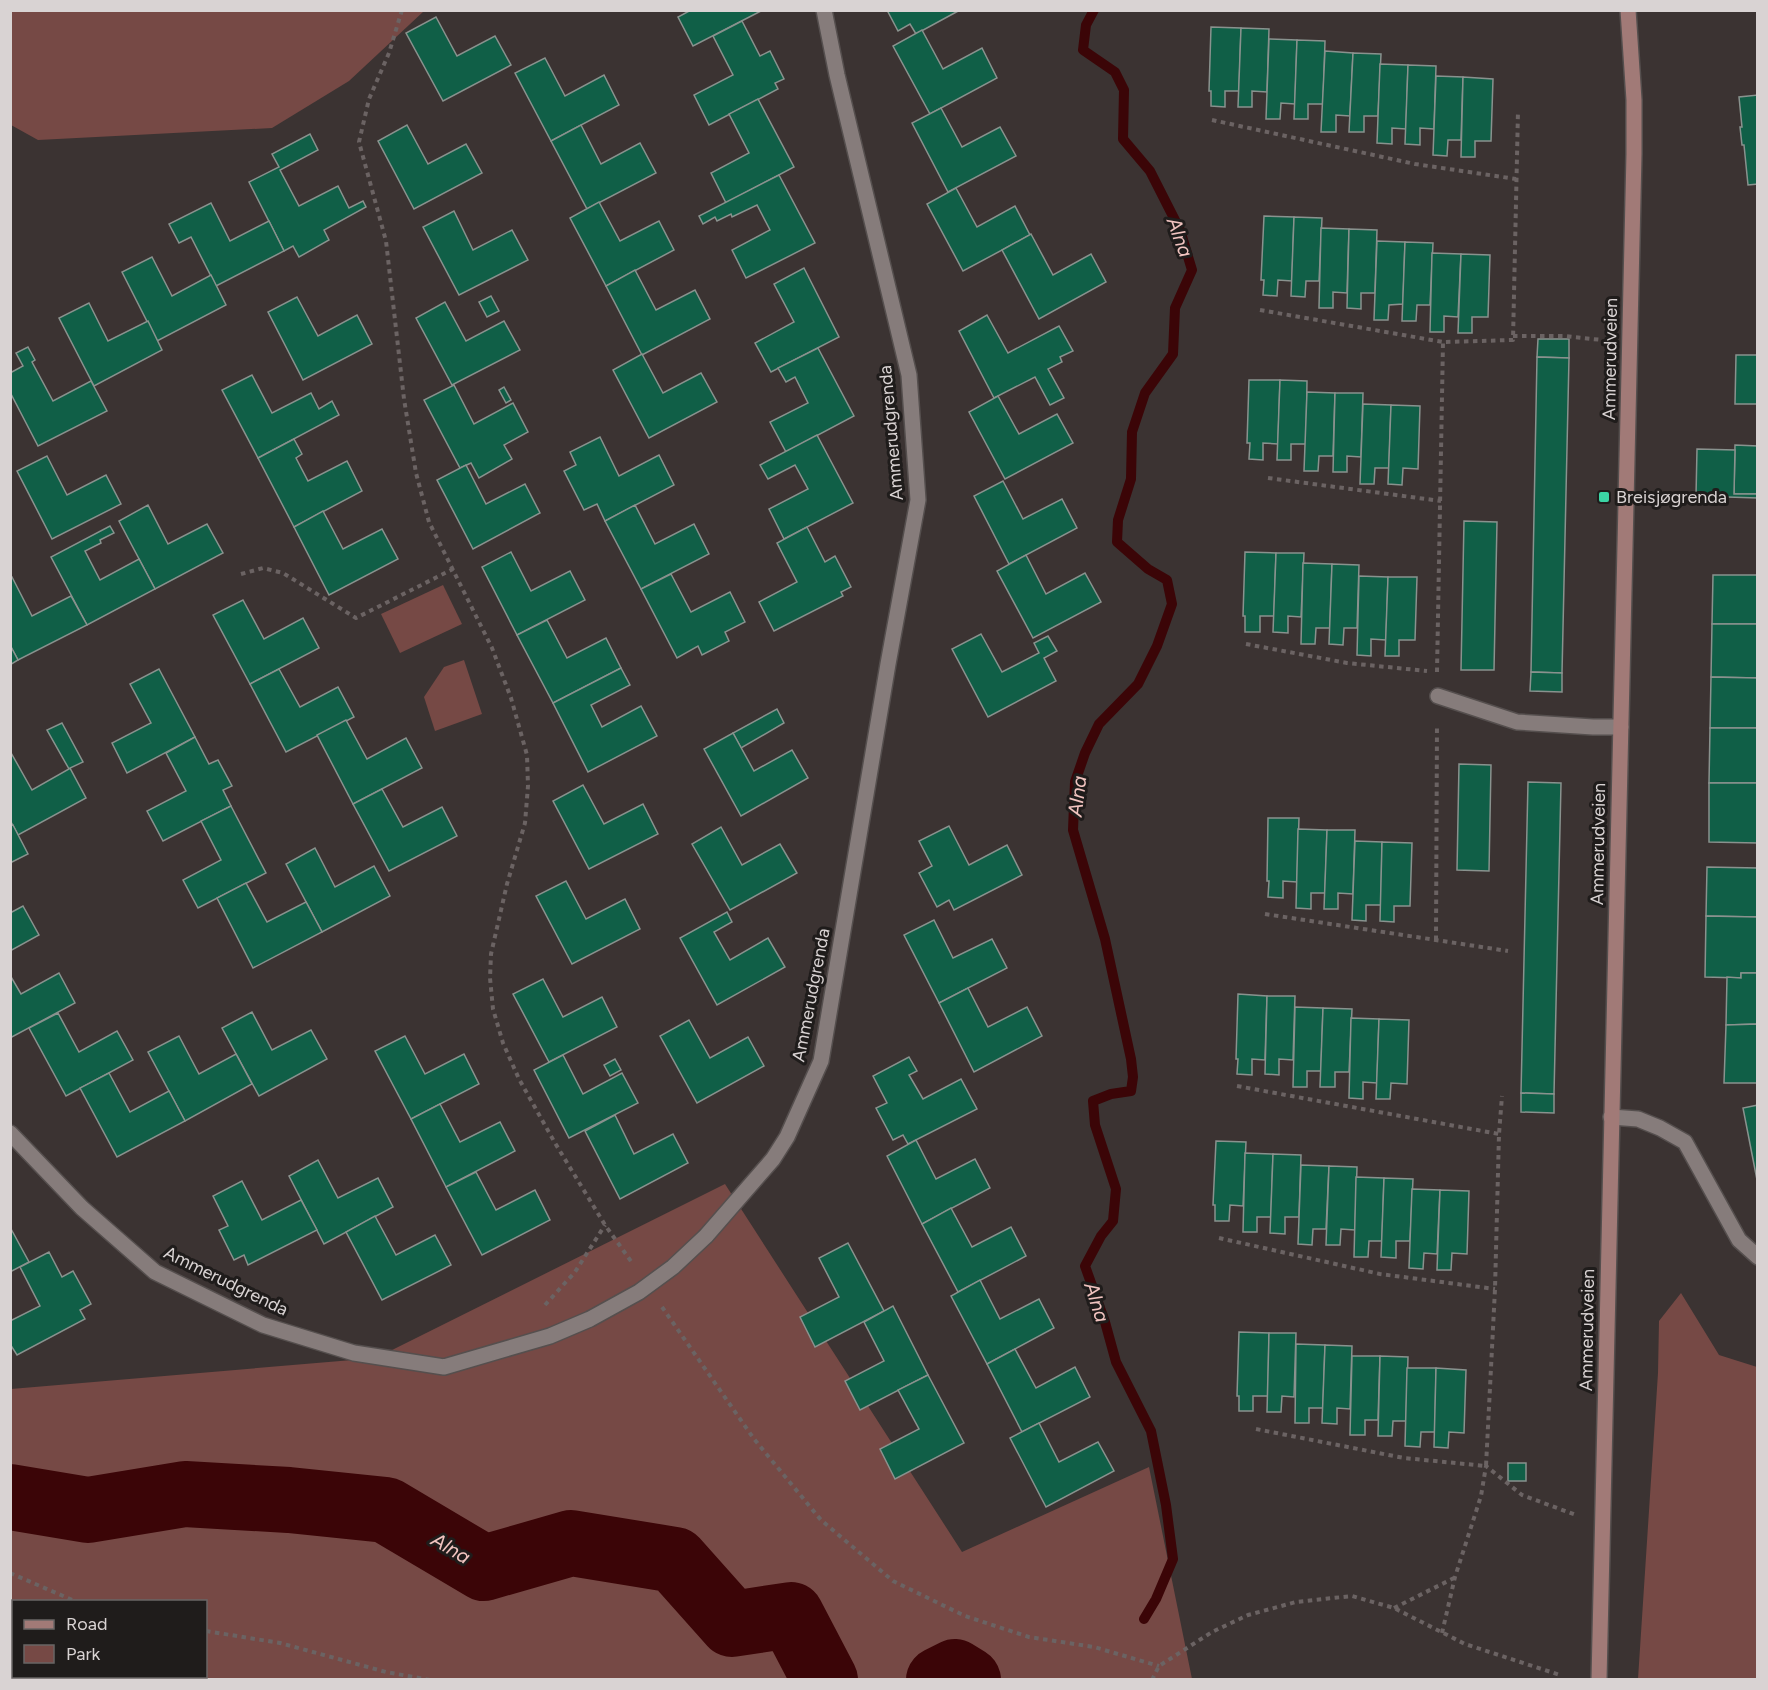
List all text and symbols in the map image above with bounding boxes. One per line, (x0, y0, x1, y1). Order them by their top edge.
water label: Alna (1161, 213, 1198, 261)
street label: Ammerudveien (1598, 298, 1622, 420)
street label: Ammerudgrenda (874, 365, 908, 501)
place label: Breisjøgrenda (1616, 486, 1727, 508)
marker: Breisjøgrenda (1597, 490, 1611, 504)
water label: Alna (1062, 774, 1091, 819)
street label: Ammerudveien (1586, 783, 1610, 905)
street label: Ammerudgrenda (787, 926, 835, 1064)
street label: Ammerudgrenda (160, 1241, 292, 1321)
street label: Ammerudveien (1575, 1269, 1599, 1391)
water label: Alna (1079, 1278, 1115, 1325)
water label: Alna (426, 1527, 475, 1569)
legend (12, 1600, 207, 1678)
text: Road (66, 1613, 107, 1635)
text: Park (66, 1643, 101, 1665)

